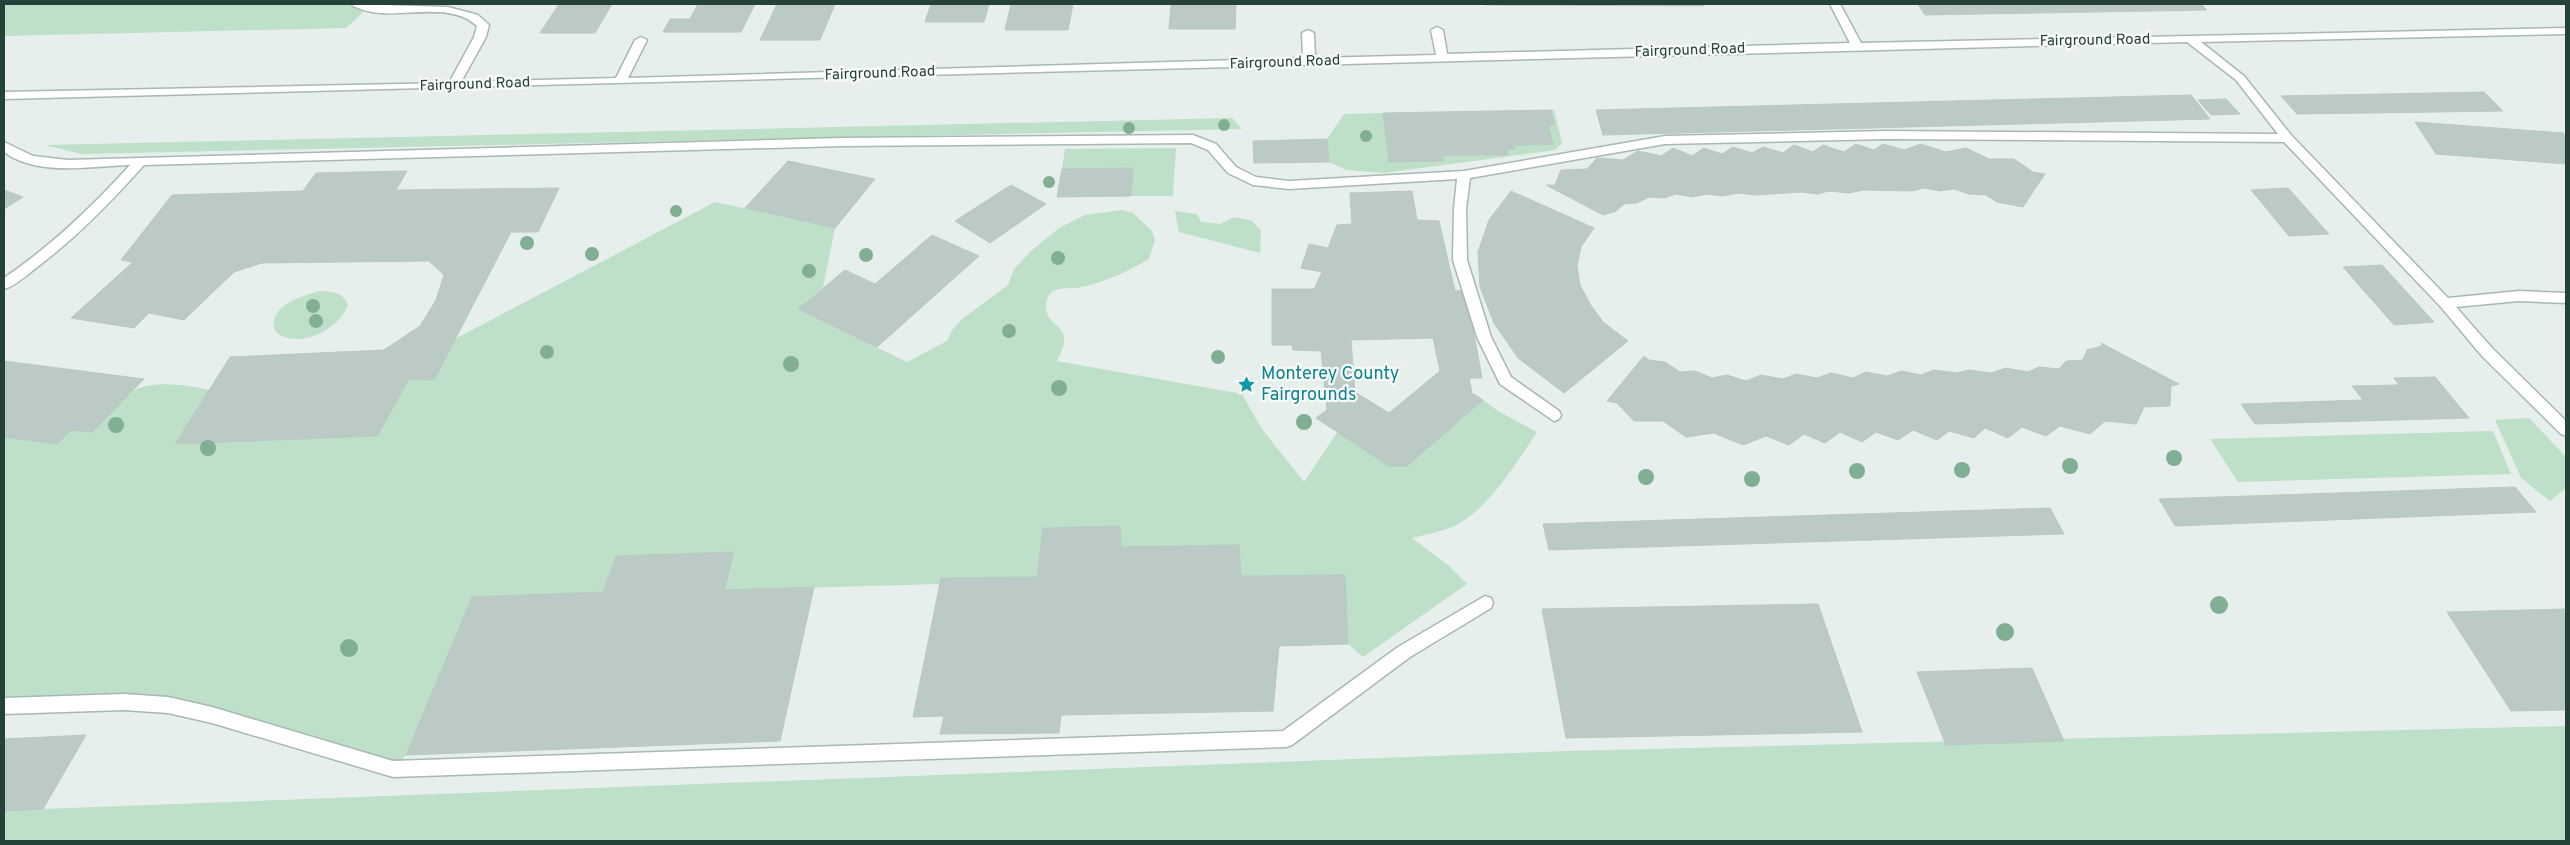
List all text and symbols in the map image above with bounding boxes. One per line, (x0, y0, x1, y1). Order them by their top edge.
street label: Fairground Road (2040, 31, 2150, 51)
street label: Fairground Road (1634, 40, 1746, 62)
street label: Fairground Road (1229, 52, 1341, 74)
street label: Fairground Road (824, 63, 936, 85)
street label: Fairground Road (419, 74, 531, 96)
place label: Monterey County Fairgrounds (1261, 363, 1399, 407)
place icon: Monterey County Fairgrounds (1237, 374, 1257, 394)

